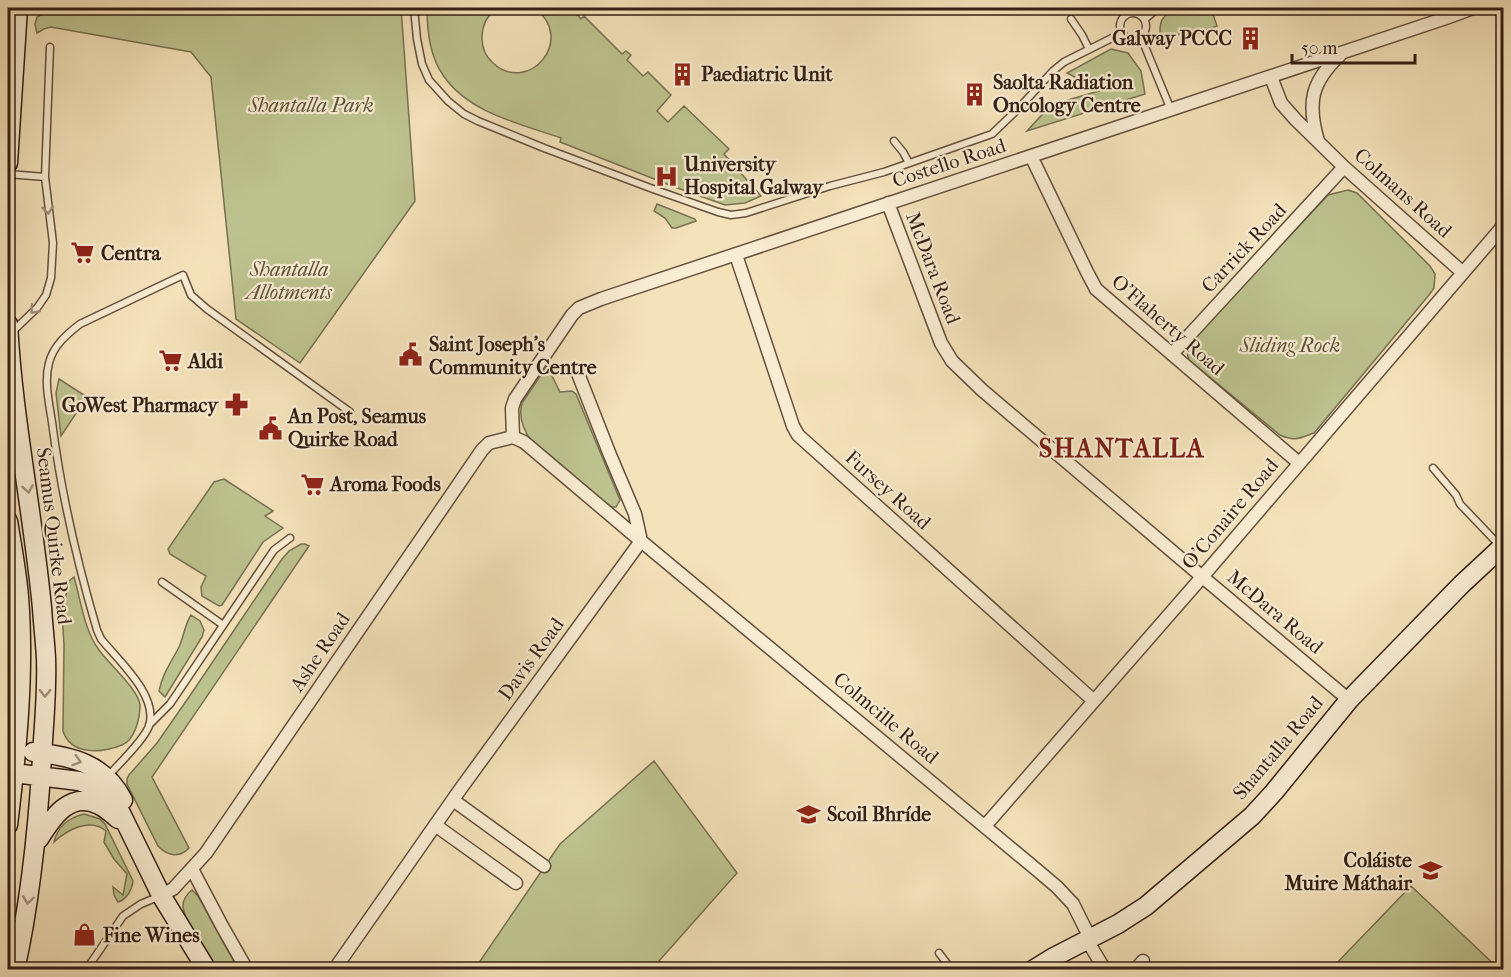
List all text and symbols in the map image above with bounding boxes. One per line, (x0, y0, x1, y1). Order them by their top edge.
building icon: Galway PCCC (1237, 25, 1263, 51)
place label: Galway PCCC (1112, 27, 1232, 50)
scale bar (1292, 27, 1415, 65)
text: 50 m (1301, 38, 1338, 59)
building icon: Paediatric Unit (670, 61, 696, 87)
place label: Paediatric Unit (701, 63, 834, 86)
place label: Saolta Radiation Oncology Centre (993, 71, 1141, 117)
building icon: Saolta Radiation Oncology Centre (962, 81, 988, 107)
park label: Shantalla Park (247, 94, 374, 117)
street label: Costello Road (889, 134, 1010, 192)
street label: Colmans Road (1350, 143, 1457, 243)
place label: University Hospital Galway (683, 153, 824, 199)
hospital icon: University Hospital Galway (653, 163, 679, 189)
street label: Carrick Road (1197, 198, 1292, 297)
one-way arrow (41, 206, 54, 215)
street label: McDara Road (901, 209, 965, 328)
supermarket icon: Centra (70, 240, 96, 266)
place label: Centra (101, 242, 161, 265)
park label: Shantalla Allotments (243, 258, 333, 304)
street label: O'Flaherty Road (1107, 270, 1230, 381)
one-way arrow (30, 303, 41, 314)
place label: Saint Joseph's Community Centre (429, 333, 597, 379)
park label: Sliding Rock (1239, 334, 1340, 357)
public building icon: Saint Joseph's Community Centre (398, 342, 424, 368)
supermarket icon: Aldi (157, 348, 183, 374)
place label: Aldi (186, 350, 224, 373)
pharmacy icon: GoWest Pharmacy (223, 392, 249, 418)
place label: GoWest Pharmacy (62, 394, 219, 417)
place label: An Post, Seamus Quirke Road (286, 405, 427, 451)
public building icon: An Post, Seamus Quirke Road (257, 415, 283, 441)
district label: SHANTALLA (1039, 433, 1205, 464)
street label: Seamus Quirke Road (32, 446, 76, 627)
street label: Fursey Road (841, 446, 936, 535)
street label: O'Conaire Road (1177, 453, 1284, 574)
supermarket icon: Aroma Foods (299, 471, 325, 497)
place label: Aroma Foods (328, 473, 441, 496)
one-way arrow (21, 485, 33, 494)
street label: McDara Road (1222, 565, 1328, 659)
street label: Ashe Road (285, 607, 355, 697)
street label: Davis Road (493, 612, 569, 705)
street label: Colmcille Road (829, 667, 944, 769)
one-way arrow (39, 688, 51, 697)
street label: Shantalla Road (1228, 691, 1329, 804)
one-way arrow (71, 753, 82, 766)
school or university icon: Scoil Bhríde (796, 801, 822, 827)
place label: Scoil Bhríde (827, 803, 931, 826)
place label: Coláiste Muire Máthair (1284, 849, 1412, 895)
school or university icon: Coláiste Muire Máthair (1417, 858, 1443, 884)
one-way arrow (23, 896, 35, 905)
shop icon: Fine Wines (72, 922, 98, 948)
place label: Fine Wines (102, 924, 200, 947)

